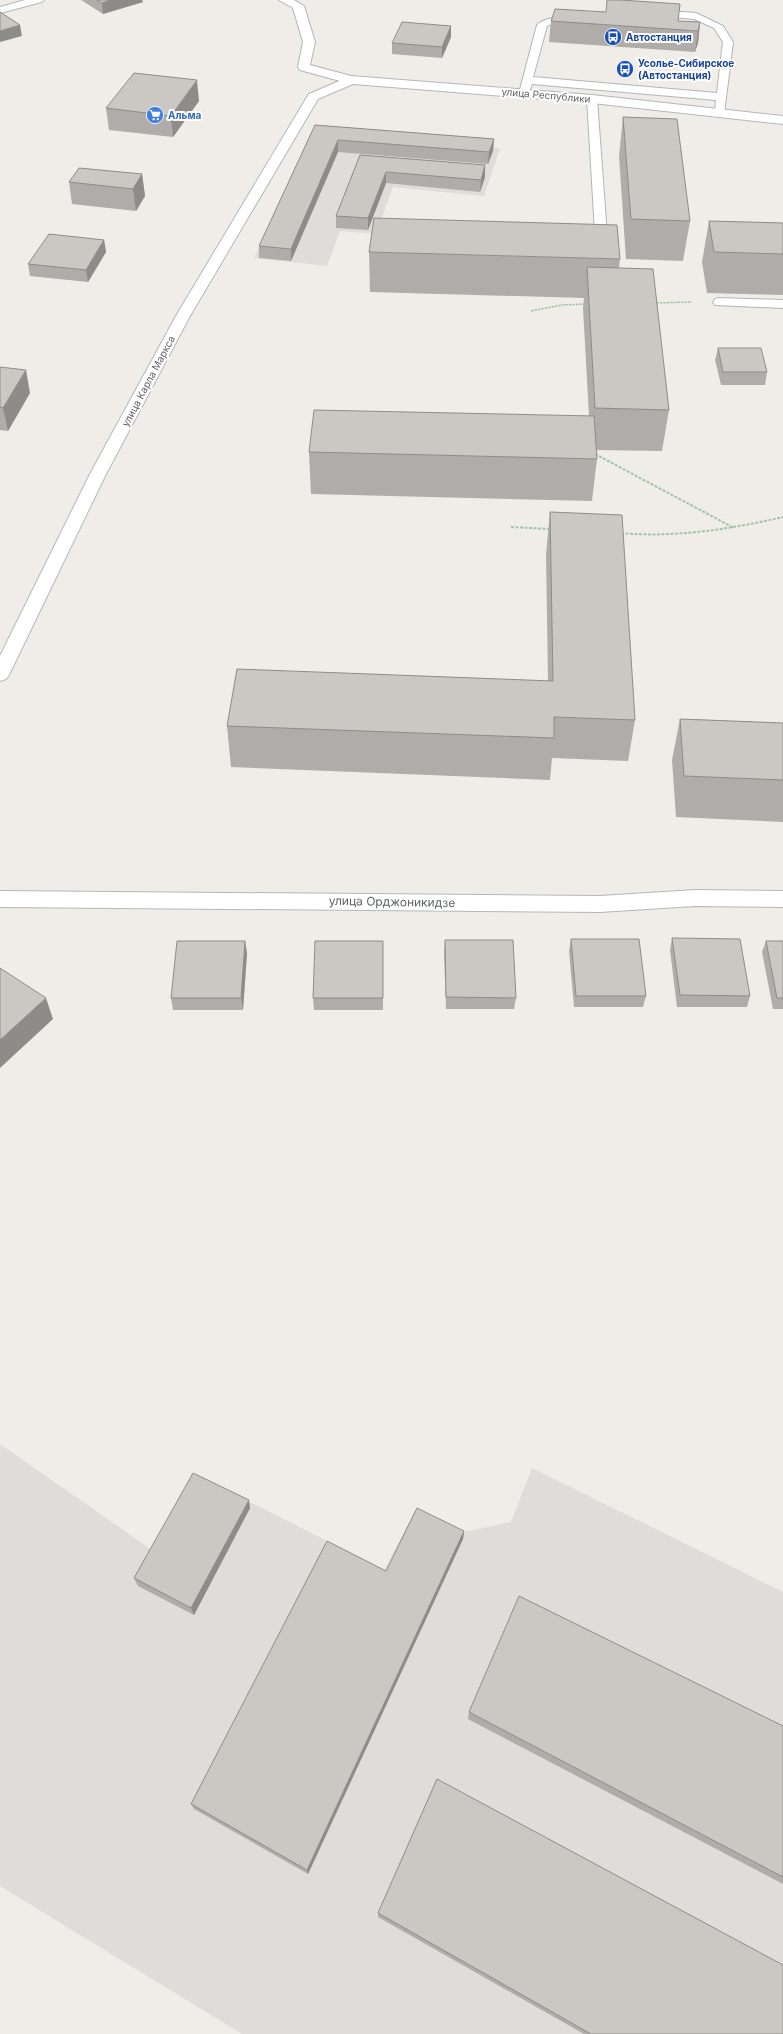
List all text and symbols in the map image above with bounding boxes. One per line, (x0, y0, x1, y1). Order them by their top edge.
bus stop icon: Автостанция (603, 27, 623, 47)
place label: Автостанция (626, 31, 692, 43)
place label: Усолье-Сибирское (Автостанция) (638, 57, 734, 81)
bus stop icon: Усолье-Сибирское (Автостанция) (615, 59, 635, 79)
street label: улица Республики (501, 85, 591, 105)
supermarket icon: Альма (145, 105, 165, 125)
place label: Альма (168, 109, 202, 121)
street label: улица Карла Маркса (119, 333, 177, 429)
street label: улица Орджоникидзе (329, 893, 455, 910)

